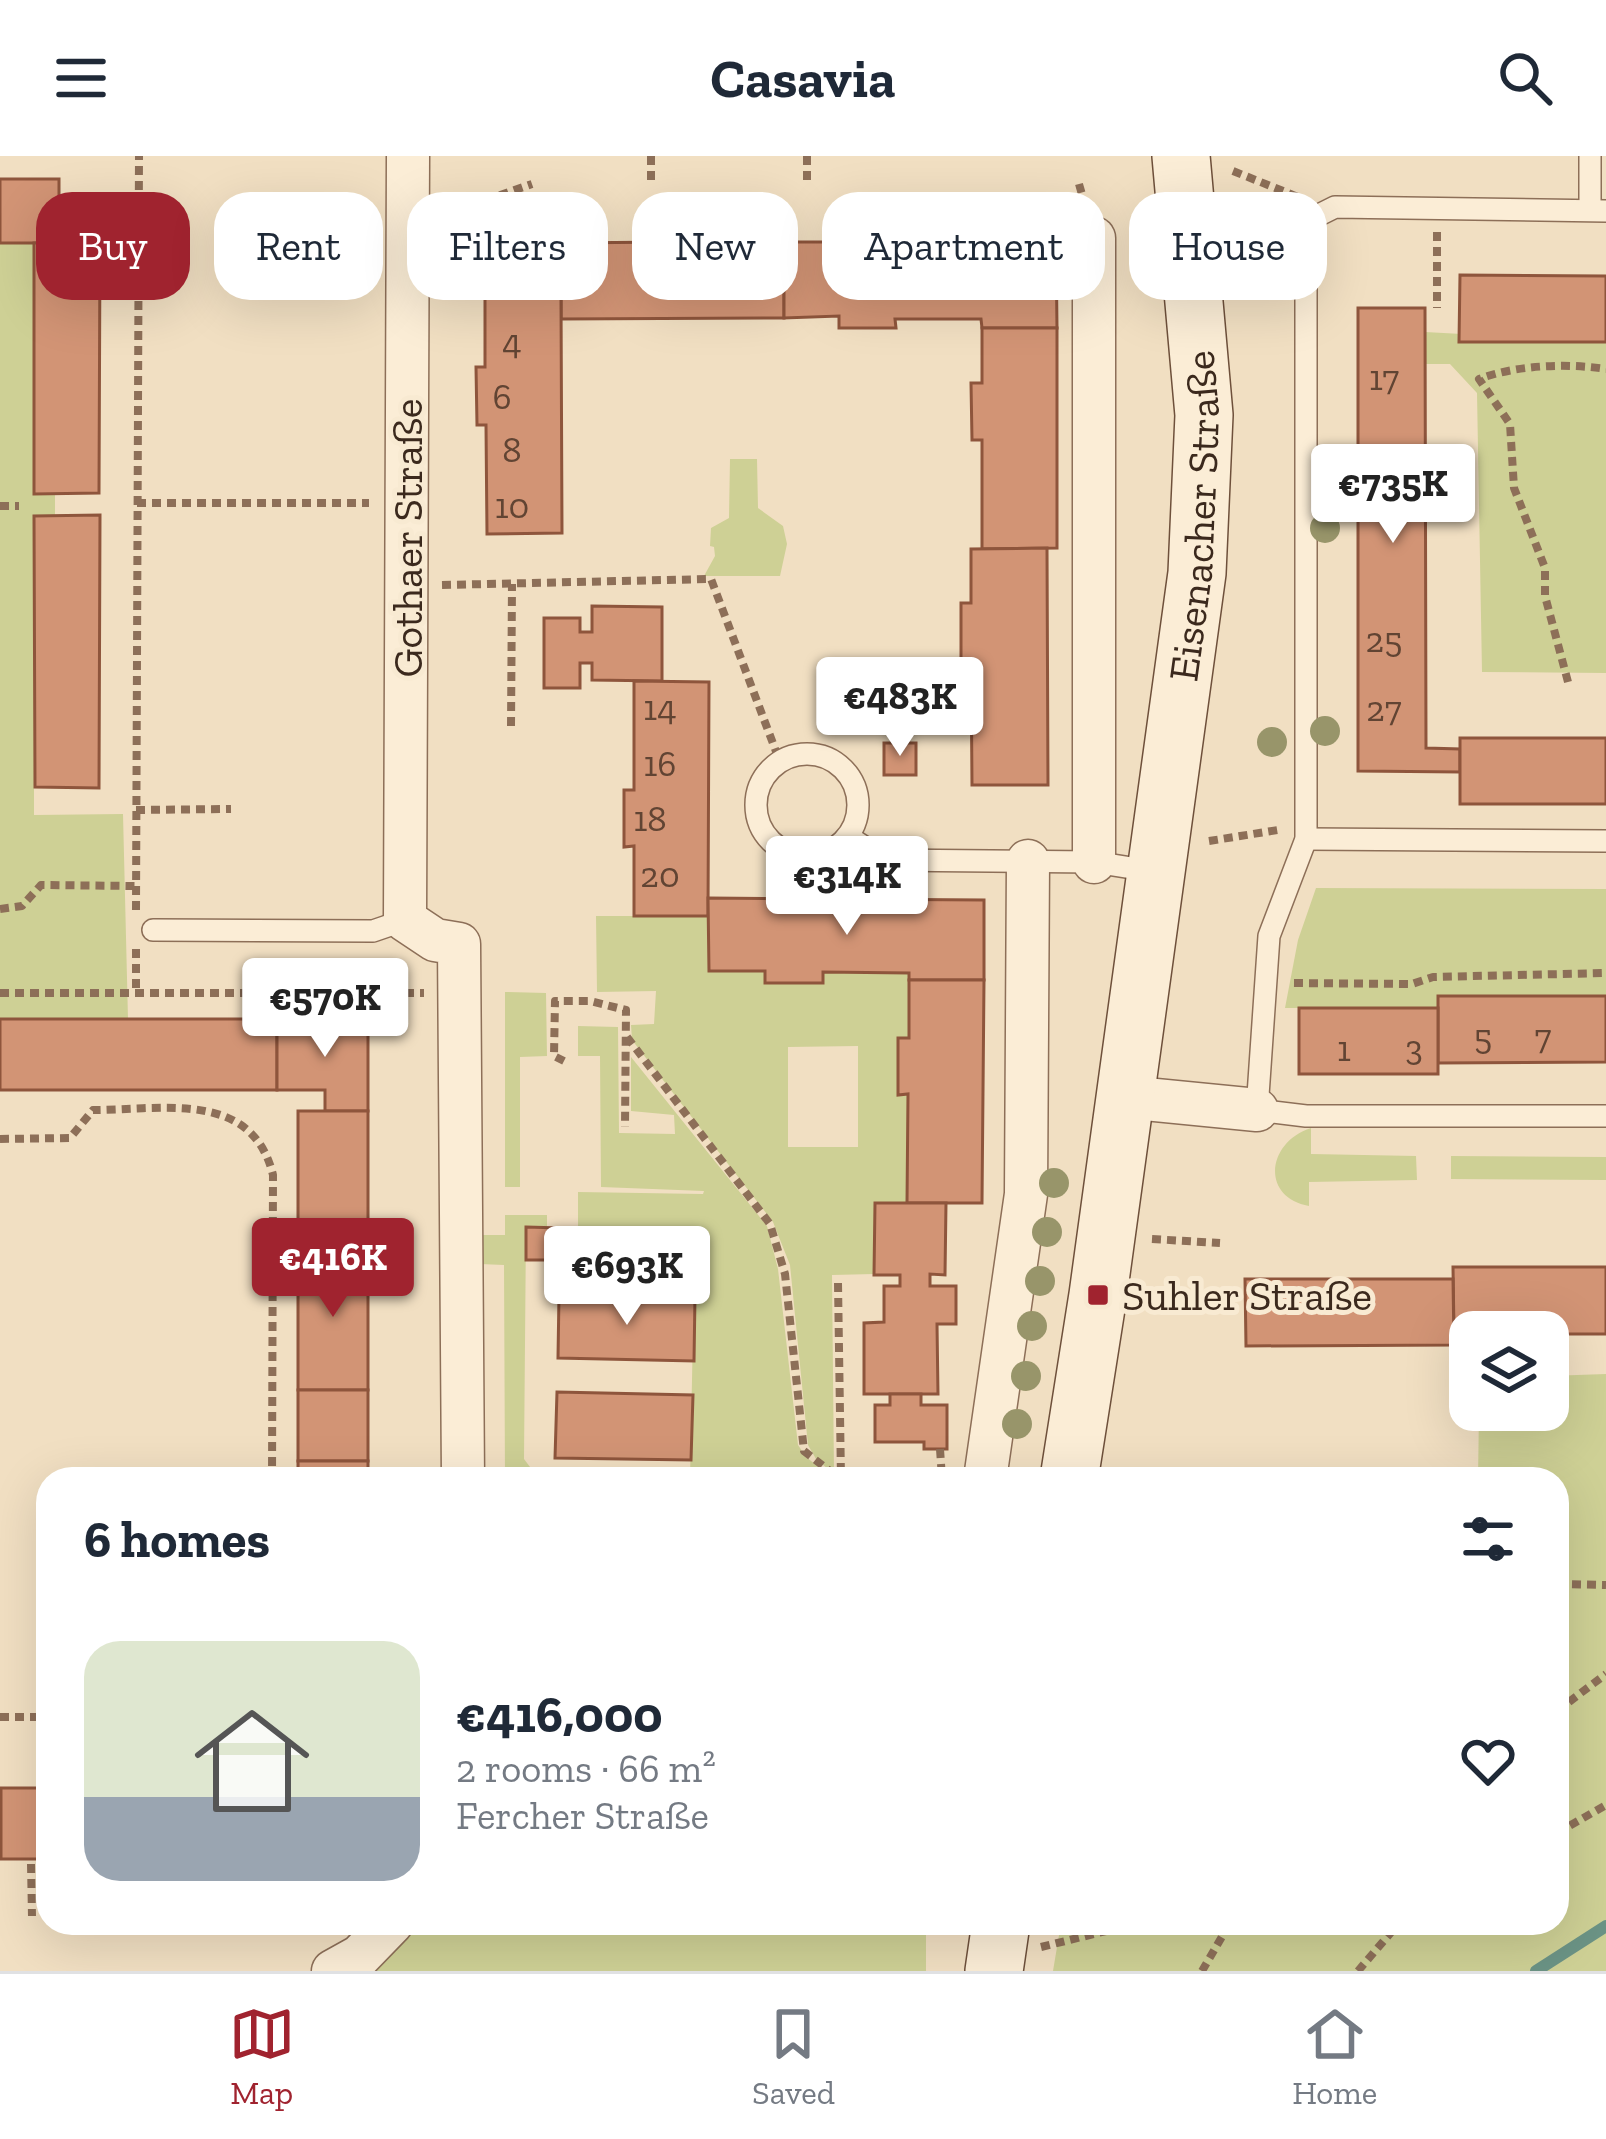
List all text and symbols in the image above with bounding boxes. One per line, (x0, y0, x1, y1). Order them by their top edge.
icon: menu (48, 45, 114, 111)
icon: search (1492, 45, 1558, 111)
text: Casavia (710, 46, 896, 111)
chip: Buy (36, 192, 190, 300)
chip: Rent (214, 192, 383, 300)
chip: Filters (407, 192, 608, 300)
chip: New (632, 192, 798, 300)
chip: Apartment (822, 192, 1105, 300)
chip: House (1129, 192, 1327, 300)
house number: 4 (502, 320, 522, 363)
street label: Eisenacher Straße (1157, 349, 1230, 684)
house number: 17 (1369, 356, 1399, 399)
house number: 6 (492, 375, 512, 418)
street label: Gothaer Straße (382, 398, 433, 678)
house number: 8 (502, 428, 522, 471)
pin: €735K (1309, 444, 1477, 546)
text: €735K (1338, 459, 1448, 506)
house number: 10 (495, 484, 529, 527)
house number: 25 (1366, 618, 1402, 661)
pin: €483K (816, 657, 984, 759)
text: €483K (843, 672, 957, 719)
house number: 14 (643, 686, 677, 729)
house number: 27 (1366, 687, 1402, 730)
house number: 16 (644, 742, 676, 785)
house number: 18 (633, 797, 667, 840)
pin: €314K (763, 836, 931, 938)
text: €314K (793, 851, 901, 898)
house number: 20 (640, 853, 680, 896)
pin: €570K (241, 958, 409, 1060)
text: €570K (269, 973, 381, 1020)
house number: 5 (1474, 1015, 1492, 1058)
house number: 7 (1535, 1015, 1552, 1058)
house number: 3 (1405, 1026, 1423, 1069)
house number: 1 (1337, 1027, 1351, 1070)
pin: €416K (249, 1218, 417, 1320)
pin: €693K (543, 1226, 711, 1328)
text: €416K (279, 1233, 387, 1280)
text: €693K (571, 1241, 683, 1288)
place label: Suhler Straße (1122, 1270, 1372, 1321)
marker: Suhler Straße (1085, 1282, 1111, 1308)
map controls (1449, 1311, 1569, 1431)
button: layers (1449, 1311, 1569, 1431)
icon: filters (1455, 1506, 1521, 1572)
text: 6 homes (84, 1509, 270, 1570)
text: €416,000 (456, 1684, 663, 1745)
icon: home (180, 1689, 324, 1833)
icon: heart (1455, 1728, 1521, 1794)
text: 2 rooms · 66 m² (456, 1745, 716, 1792)
text: Fercher Straße (456, 1792, 709, 1839)
tab: Map (229, 2001, 295, 2112)
tab: Saved (752, 2001, 835, 2112)
tab: Home (1292, 2001, 1377, 2112)

